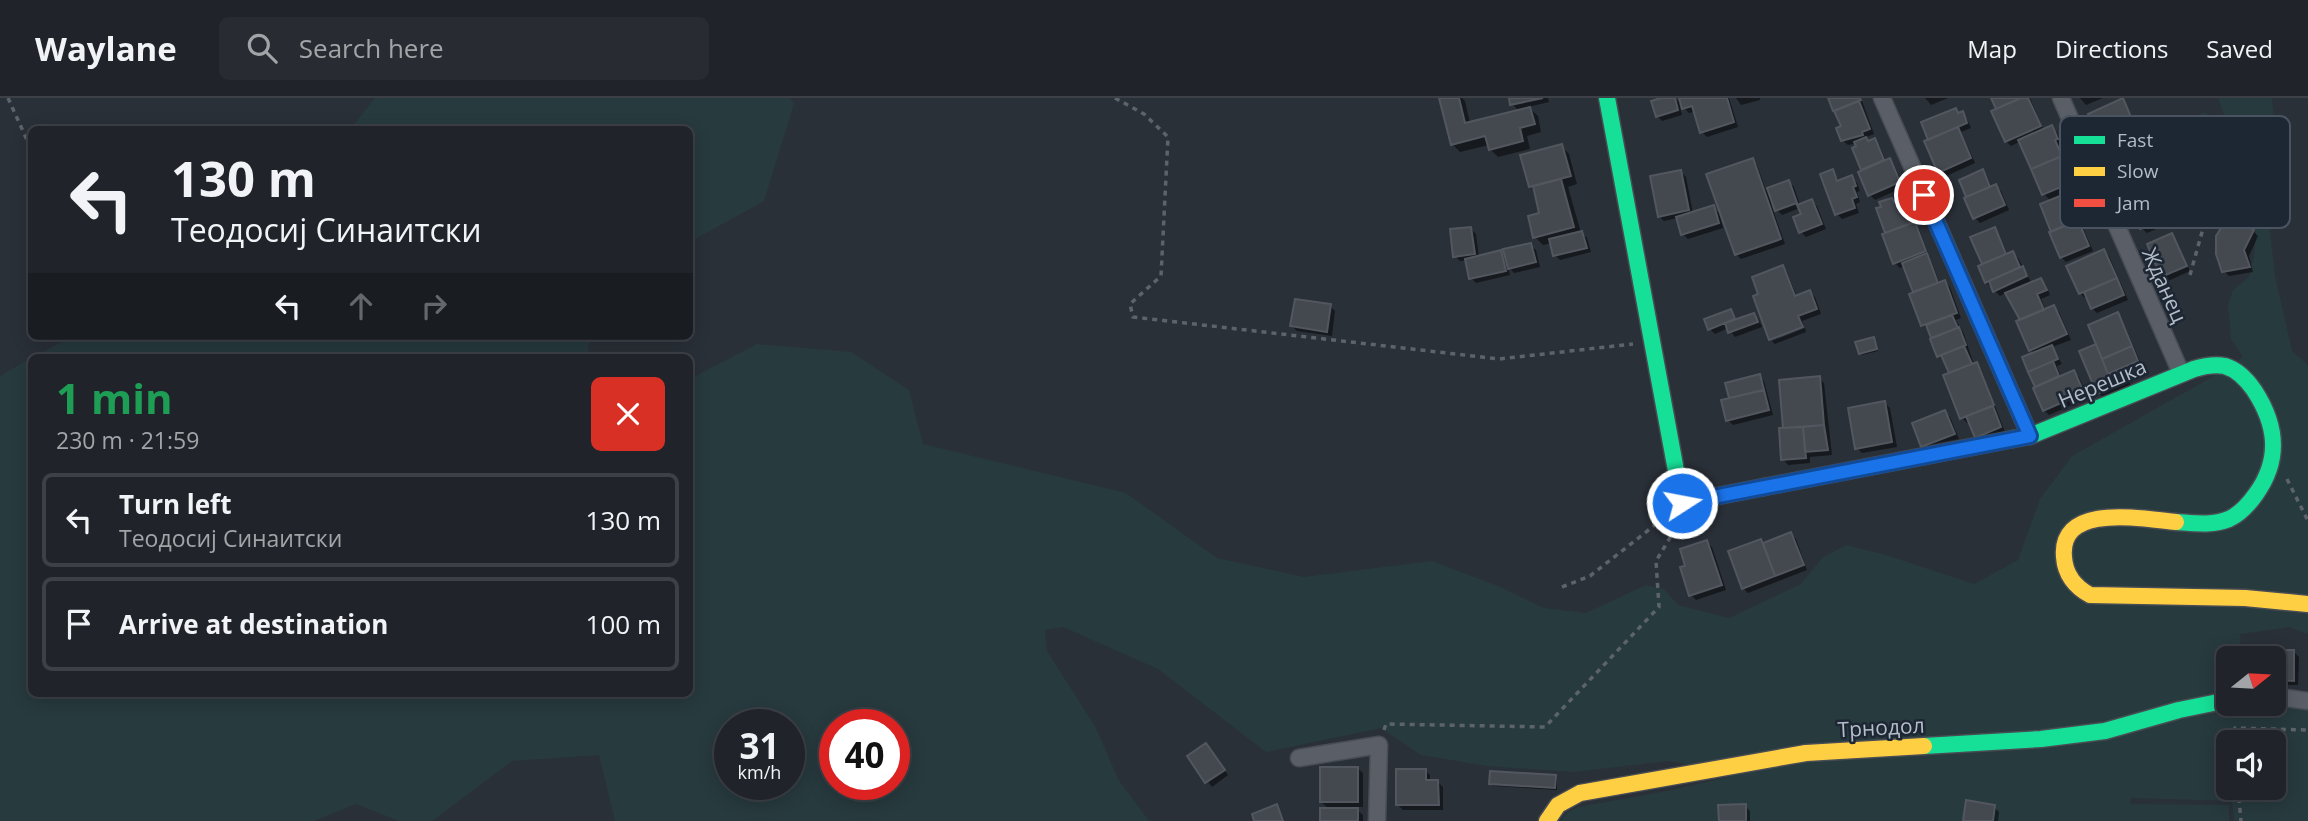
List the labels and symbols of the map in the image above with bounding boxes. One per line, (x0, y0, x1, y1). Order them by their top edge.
legend (2060, 116, 2290, 228)
text: Fast (2117, 127, 2153, 153)
text: Slow (2117, 158, 2159, 184)
pin (1894, 165, 1954, 225)
text: Jam (2115, 190, 2150, 216)
street label: Жданец (2136, 243, 2194, 327)
street label: Нерешка (2054, 352, 2150, 414)
position arrow (1645, 466, 1719, 540)
north arrow (2216, 646, 2286, 716)
speed limit sign: 40 (819, 709, 910, 800)
street label: Трнодол (1837, 711, 1925, 743)

